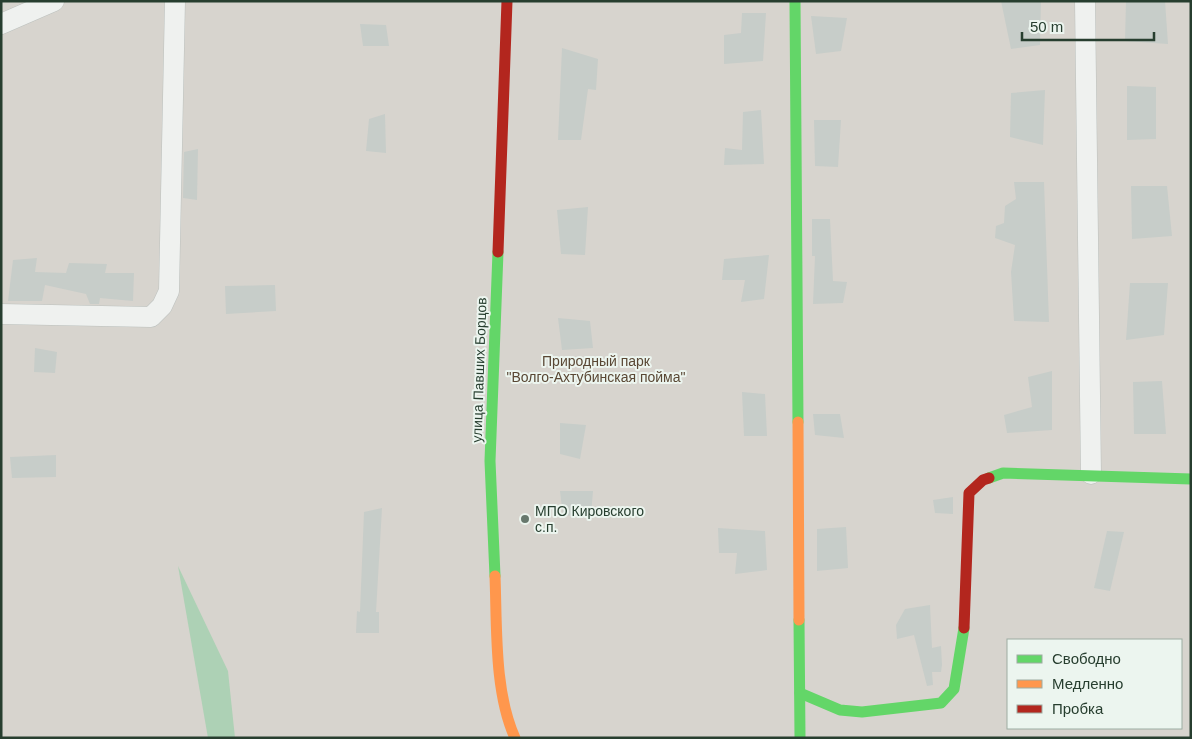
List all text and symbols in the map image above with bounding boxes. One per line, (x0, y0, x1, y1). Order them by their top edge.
scale bar (1022, 10, 1154, 42)
text: 50 m (1030, 18, 1063, 35)
street label: улица Павших Борцов (468, 297, 490, 443)
park label: Природный парк "Волго-Ахтубинская пойма" (507, 353, 685, 385)
place label: МПО Кировского с.п. (535, 503, 644, 535)
marker: МПО Кировского с.п. (519, 513, 531, 525)
legend (1007, 639, 1182, 729)
text: Свободно (1052, 650, 1121, 667)
text: Медленно (1052, 675, 1123, 692)
text: Пробка (1052, 700, 1104, 717)

